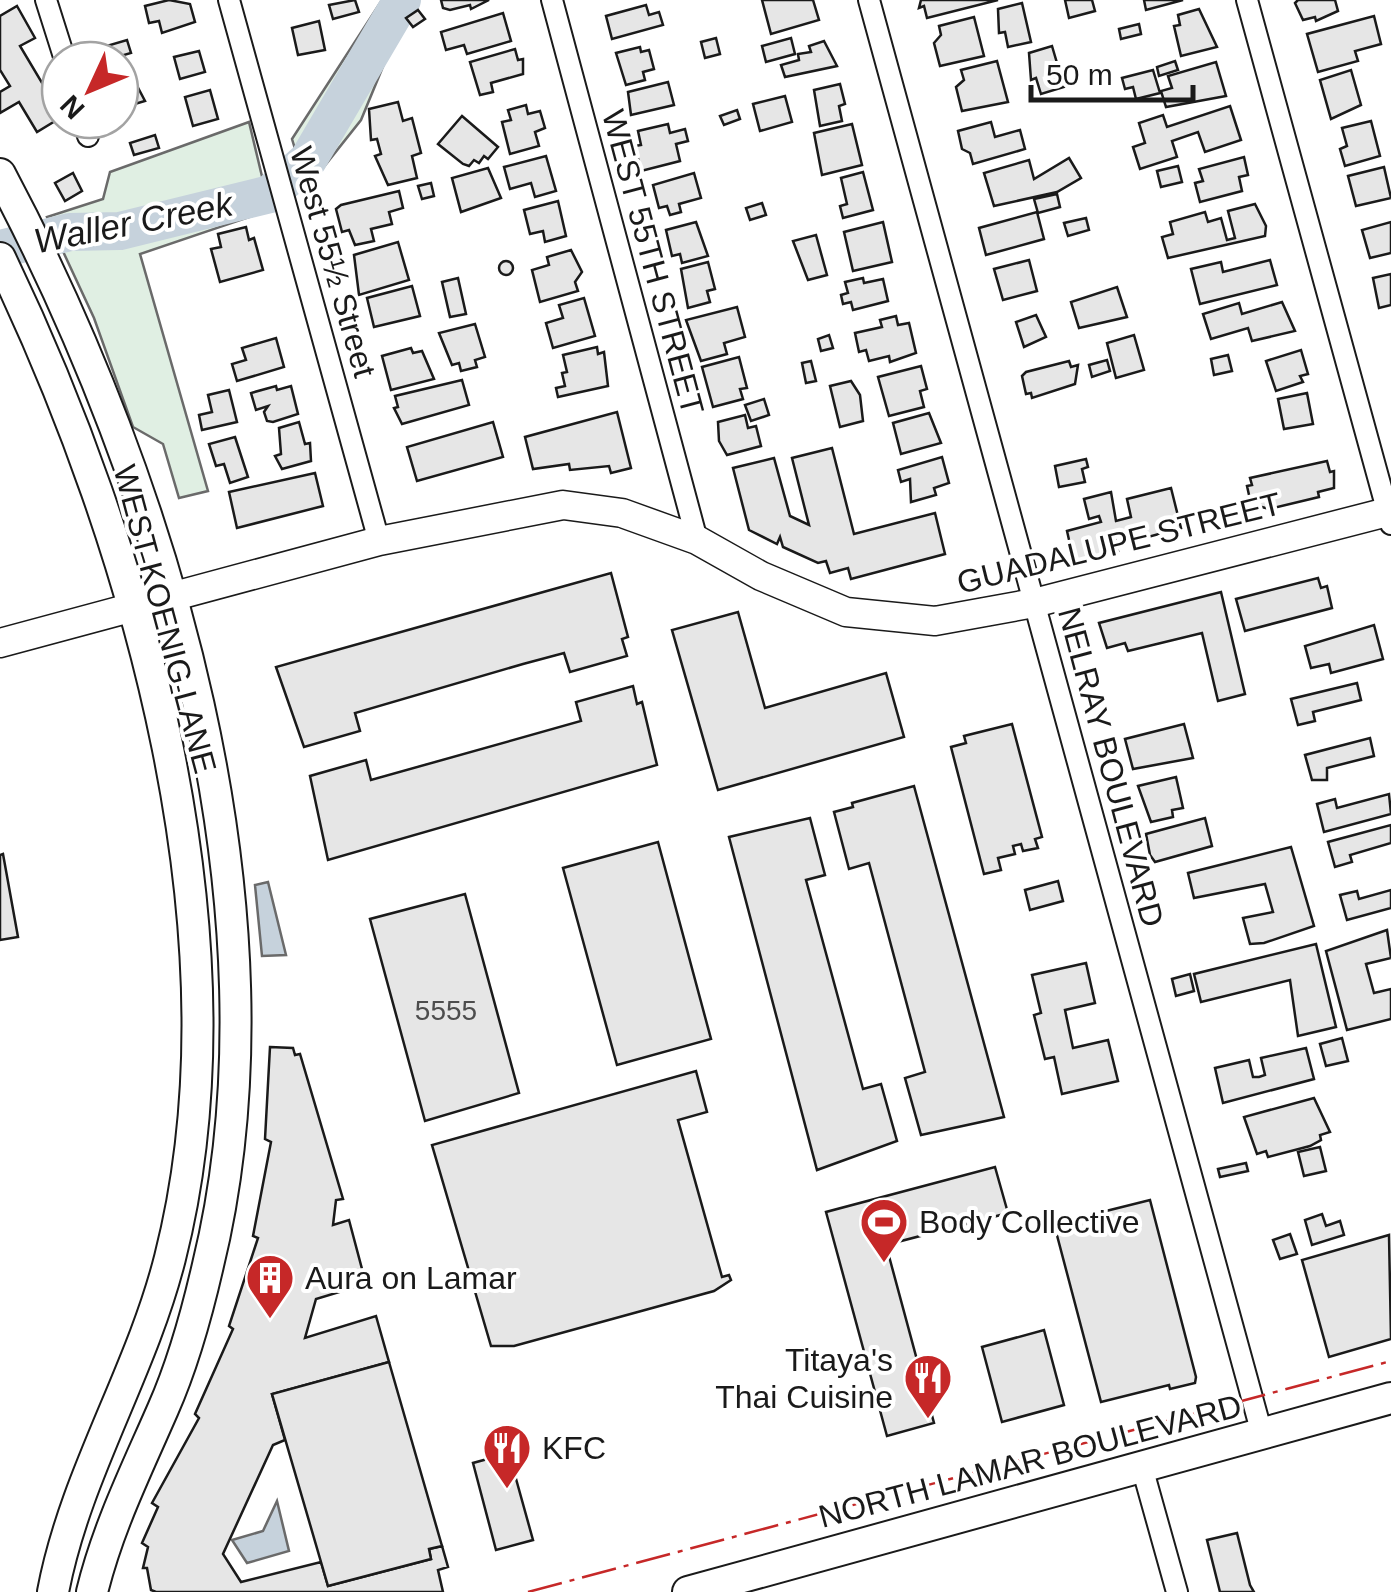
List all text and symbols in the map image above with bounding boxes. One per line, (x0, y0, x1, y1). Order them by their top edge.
north arrow (40, 40, 140, 140)
scale bar (1031, 40, 1194, 102)
text: 50 m (1046, 58, 1113, 91)
text: N (54, 89, 91, 125)
street label: WEST 55TH STREET (595, 106, 711, 418)
street label: West 55½ Street (283, 143, 383, 381)
water label: Waller Creek (30, 183, 237, 260)
street label: WEST KOENIG LANE (106, 461, 224, 777)
street label: GUADALUPE STREET (953, 485, 1285, 601)
street label: NELRAY BOULEVARD (1051, 603, 1171, 931)
house number: 5555 (415, 995, 477, 1026)
sports icon: Body Collective (858, 1196, 910, 1264)
place label: Body Collective (919, 1204, 1140, 1240)
building icon: Aura on Lamar (244, 1252, 296, 1320)
place label: Aura on Lamar (305, 1260, 517, 1296)
place label: Titaya's Thai Cuisine (715, 1342, 893, 1415)
restaurant icon: Titaya's Thai Cuisine (902, 1352, 954, 1420)
street label: NORTH LAMAR BOULEVARD (815, 1387, 1245, 1535)
restaurant icon: KFC (481, 1422, 533, 1490)
place label: KFC (542, 1430, 606, 1466)

